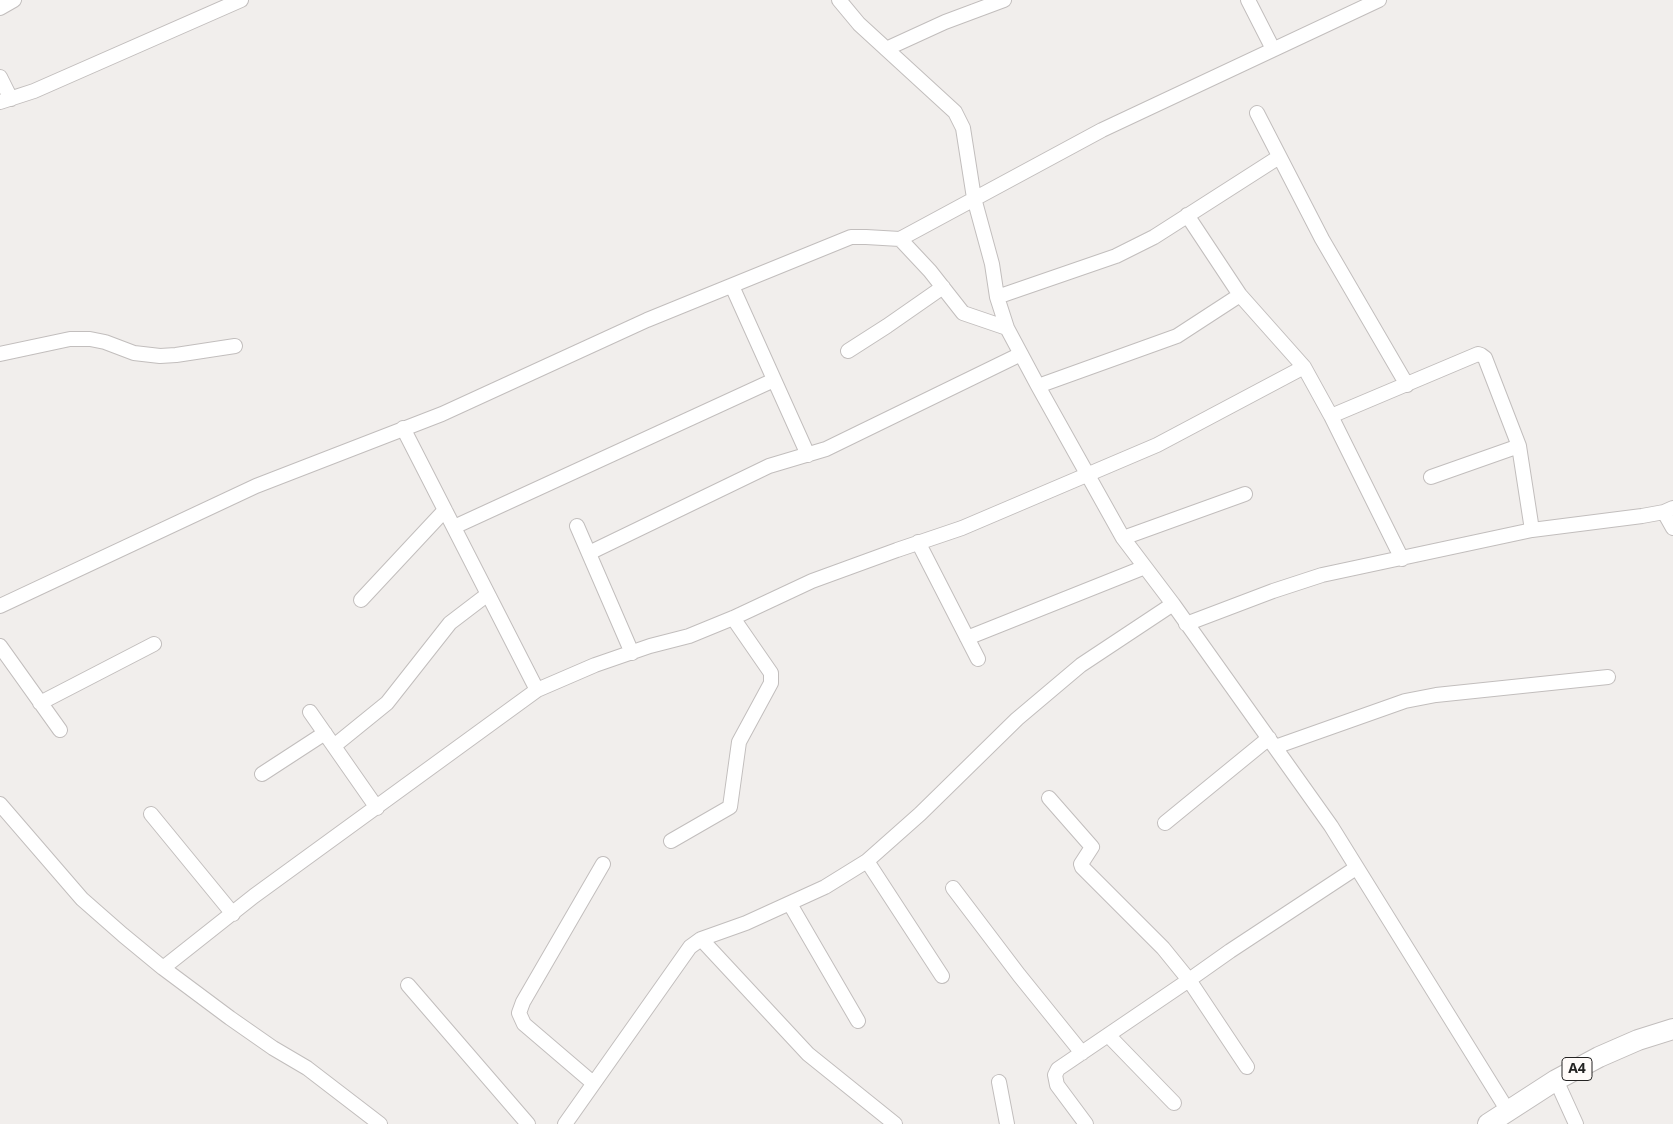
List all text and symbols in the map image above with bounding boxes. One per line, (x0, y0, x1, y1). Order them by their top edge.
road number: A4 (1562, 1058, 1592, 1080)

